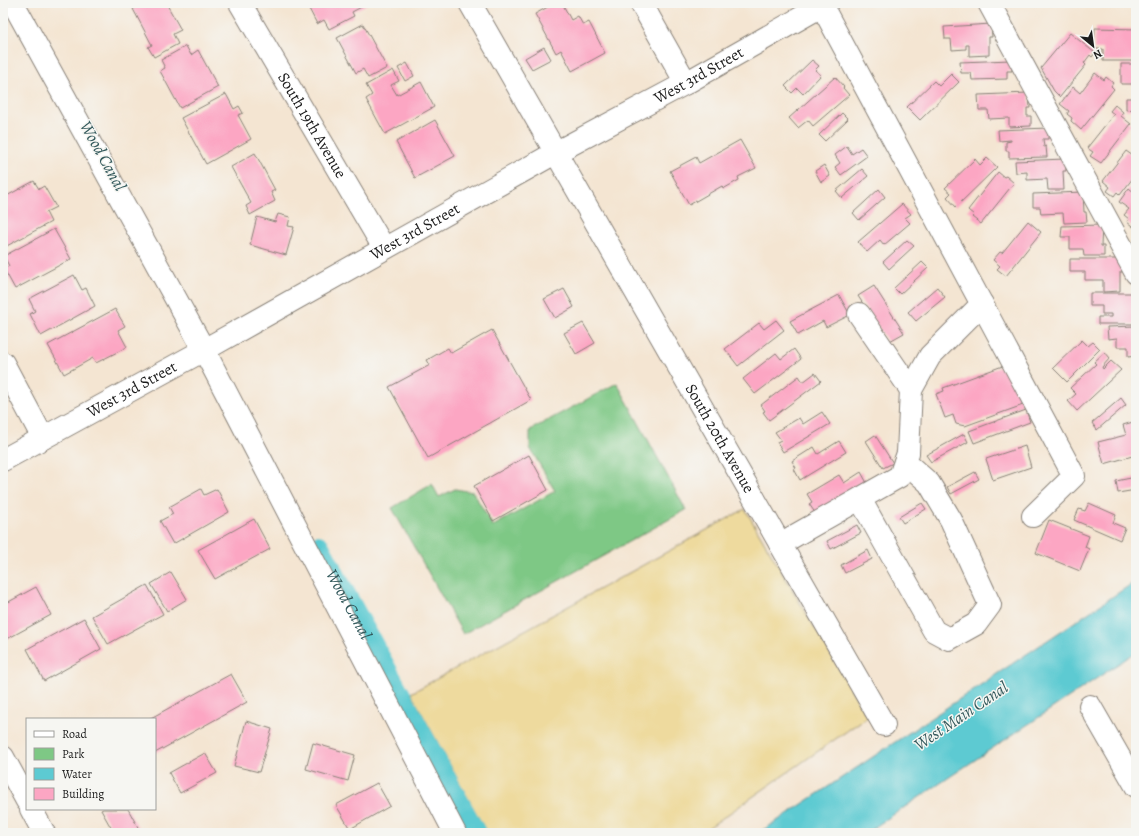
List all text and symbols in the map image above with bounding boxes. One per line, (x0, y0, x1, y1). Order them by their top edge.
north arrow (1073, 26, 1113, 66)
street label: West 3rd Street (649, 42, 748, 110)
text: N (1090, 46, 1105, 63)
street label: South 19th Avenue (272, 68, 352, 182)
water label: Wood Canal (74, 117, 132, 196)
street label: West 3rd Street (365, 198, 464, 266)
street label: West 3rd Street (82, 356, 181, 423)
street label: South 20th Avenue (680, 380, 760, 497)
water label: Wood Canal (321, 565, 378, 644)
water label: West Main Canal (909, 676, 1013, 756)
legend (26, 718, 156, 810)
text: Road (62, 726, 88, 742)
text: Park (62, 746, 85, 762)
text: Water (61, 766, 92, 782)
text: Building (62, 786, 104, 802)

